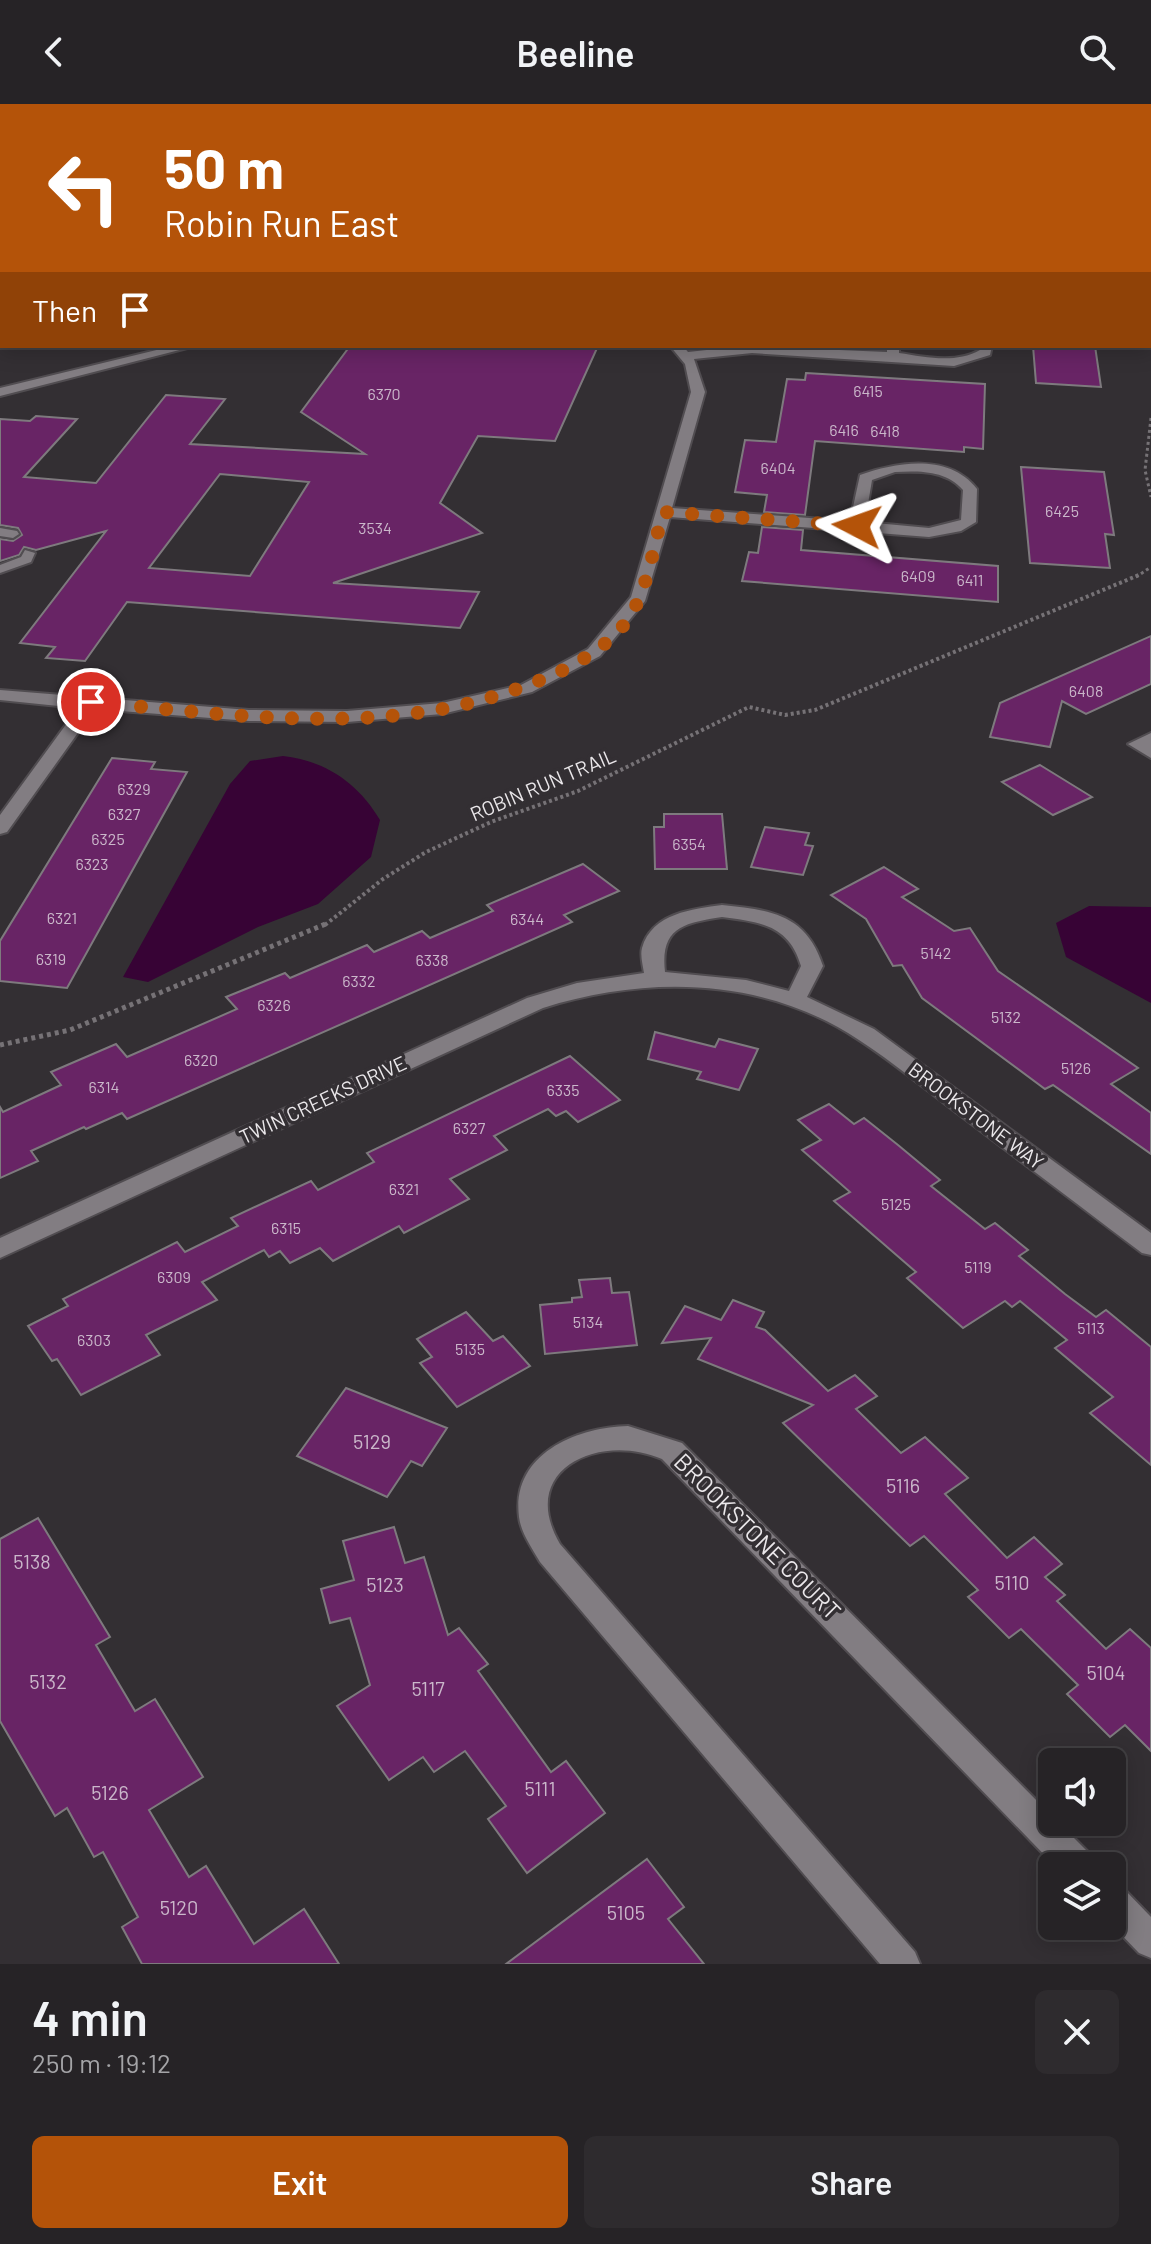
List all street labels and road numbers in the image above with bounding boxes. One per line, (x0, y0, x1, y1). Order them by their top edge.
street label: ROBIN RUN TRAIL (466, 743, 619, 826)
street label: TWIN CREEKS DRIVE (235, 1050, 410, 1148)
street label: BROOKSTONE WAY (904, 1057, 1049, 1174)
street label: BROOKSTONE COURT (669, 1447, 847, 1625)

